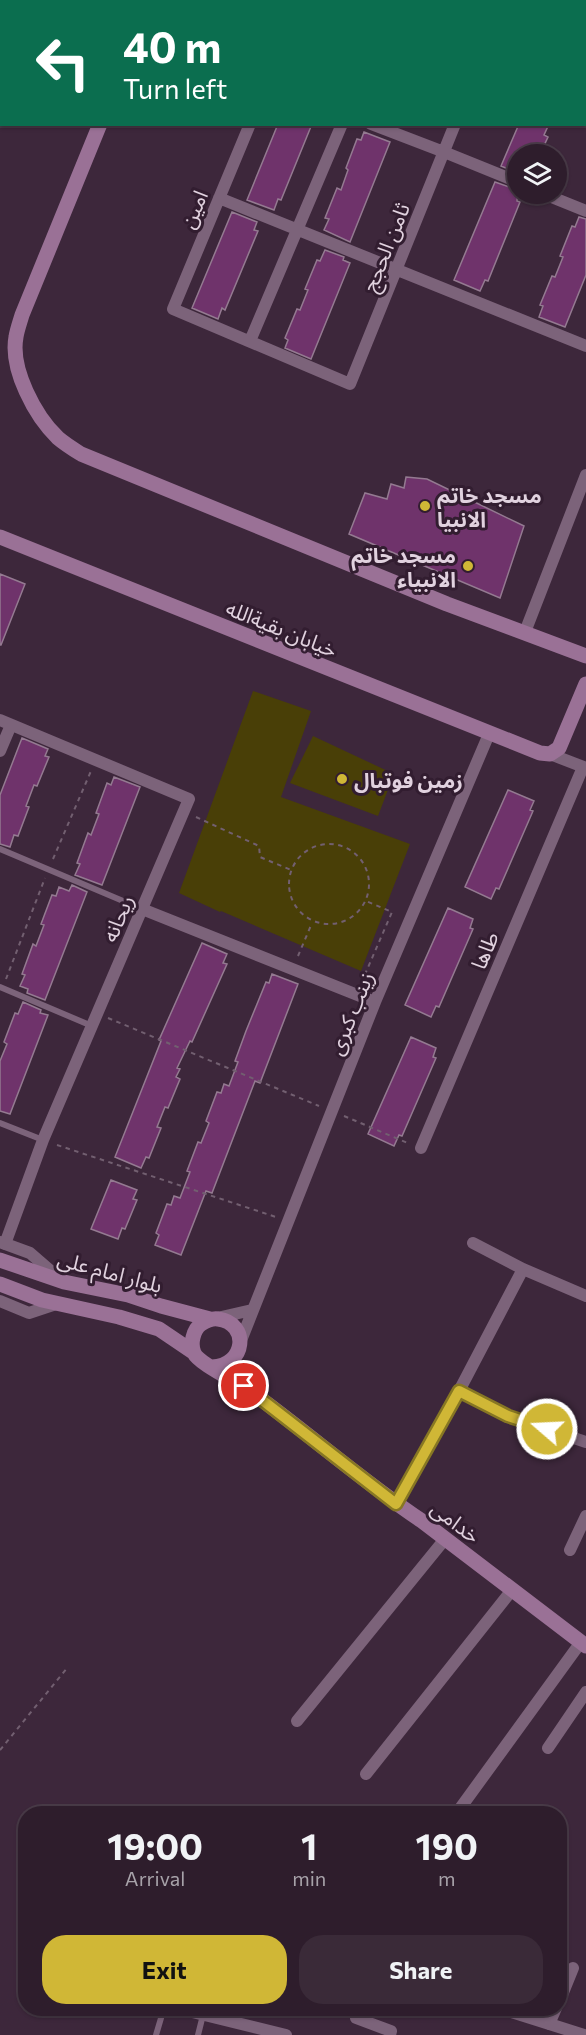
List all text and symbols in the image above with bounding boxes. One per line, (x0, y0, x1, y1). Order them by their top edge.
text: 40 m (123, 20, 221, 72)
icon: left (24, 24, 102, 102)
text: Turn left (123, 72, 227, 105)
map controls (507, 144, 567, 204)
button: layers (507, 144, 567, 204)
street label: امین (174, 186, 213, 232)
street label: ثامن الحجج (356, 199, 418, 297)
place label: مسجد خاتم الانبیا (437, 482, 542, 532)
marker: مسجد خاتم الانبیا (418, 499, 432, 513)
place label: مسجد خاتم الانبیاء (351, 542, 456, 592)
marker: مسجد خاتم الانبیاء (461, 559, 475, 573)
street label: خیابان بقیةالله (222, 594, 341, 663)
place label: زمین فوتبال (354, 767, 463, 793)
marker: زمین فوتبال (335, 772, 349, 786)
street label: ریحانه (96, 891, 139, 946)
street label: طاها (465, 927, 503, 973)
street label: زینب کبری (322, 968, 379, 1059)
street label: بلوار امام علی (54, 1245, 165, 1302)
pin (218, 1360, 269, 1411)
icon: arrive (227, 1369, 260, 1402)
position arrow (515, 1397, 579, 1461)
street label: خدامی (426, 1494, 485, 1548)
text: 19:00 (107, 1823, 203, 1867)
text: 1 (301, 1823, 317, 1867)
text: 190 (415, 1823, 478, 1867)
text: Arrival (125, 1866, 185, 1890)
text: min (292, 1866, 326, 1890)
text: m (438, 1866, 455, 1890)
button: Exit (42, 1935, 287, 2004)
button: Share (299, 1935, 543, 2004)

